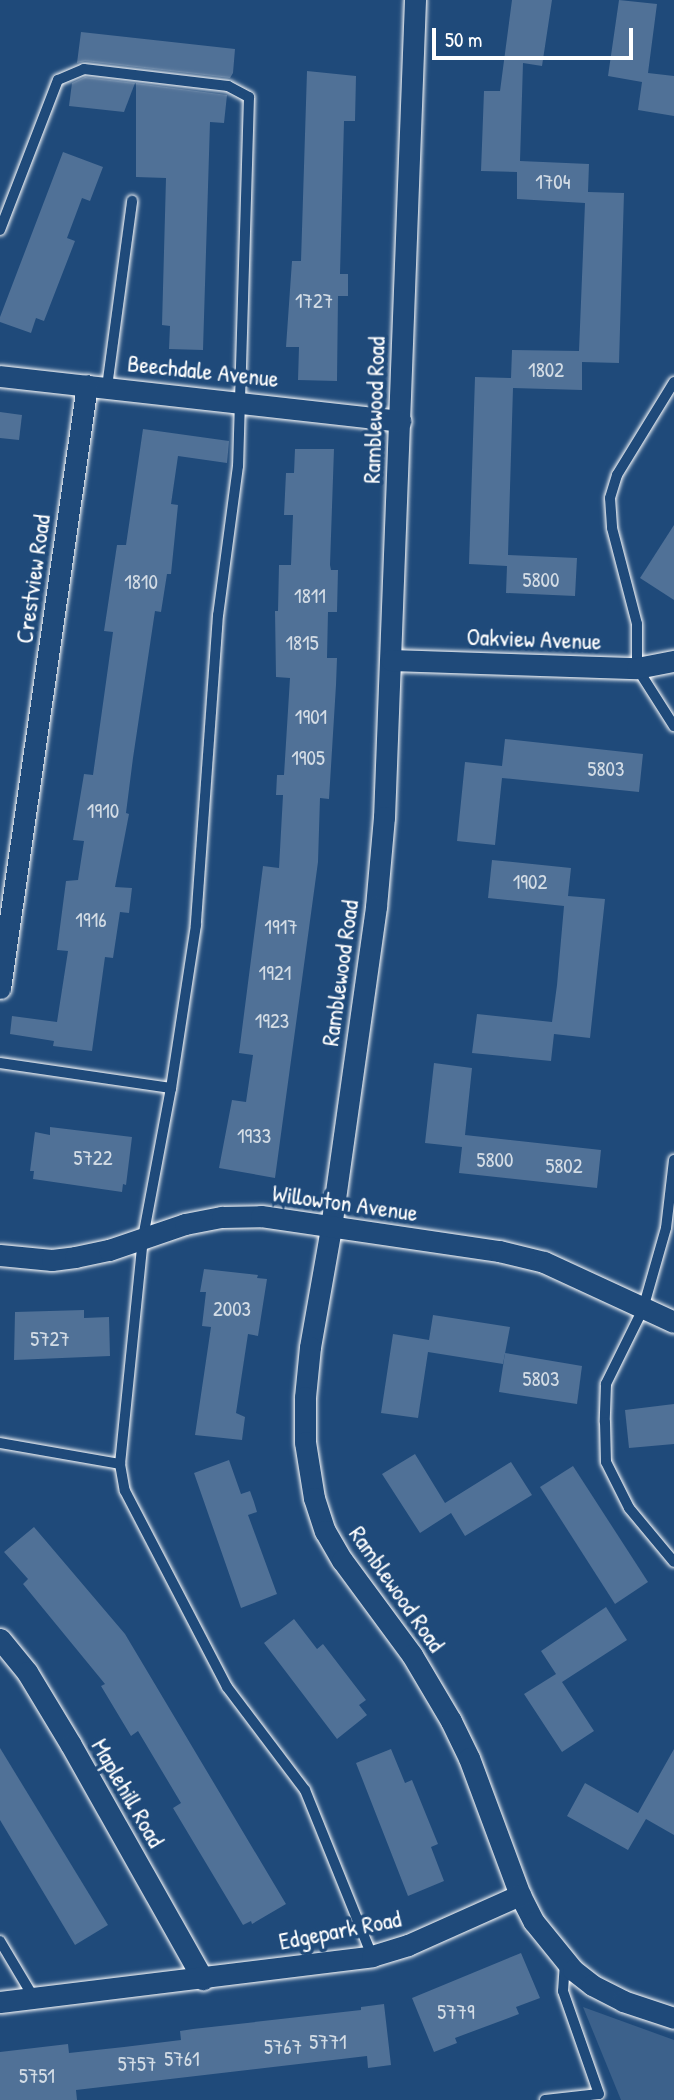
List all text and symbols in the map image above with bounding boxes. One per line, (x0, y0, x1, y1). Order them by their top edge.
scale bar (436, 14, 637, 58)
text: 50 m (445, 25, 482, 54)
house number: 1704 (535, 169, 571, 195)
house number: 1727 (295, 288, 333, 314)
street label: Ramblewood Road (357, 336, 391, 484)
street label: Beechdale Avenue (126, 349, 280, 393)
house number: 1802 (528, 357, 564, 383)
street label: Crestview Road (10, 513, 56, 645)
house number: 5800 (523, 567, 559, 593)
house number: 1810 (124, 569, 158, 595)
house number: 1811 (294, 583, 326, 609)
street label: Oakview Avenue (466, 622, 602, 656)
house number: 1815 (285, 630, 319, 656)
house number: 1901 (295, 704, 327, 730)
house number: 1905 (291, 745, 325, 771)
house number: 5803 (588, 756, 624, 782)
house number: 1910 (87, 798, 119, 824)
house number: 1902 (513, 869, 547, 895)
street label: Ramblewood Road (316, 898, 364, 1048)
house number: 1916 (75, 907, 107, 933)
house number: 1917 (264, 914, 298, 940)
house number: 1921 (259, 960, 291, 986)
house number: 1923 (255, 1008, 289, 1034)
house number: 1933 (237, 1123, 271, 1149)
house number: 5722 (74, 1145, 112, 1171)
house number: 5800 (477, 1147, 513, 1173)
house number: 5802 (545, 1153, 583, 1179)
street label: Willowton Avenue (270, 1179, 420, 1227)
house number: 2003 (213, 1296, 251, 1322)
house number: 5727 (30, 1326, 70, 1352)
house number: 5803 (523, 1366, 559, 1392)
street label: Ramblewood Road (343, 1520, 451, 1658)
street label: Maplehill Road (85, 1734, 171, 1852)
street label: Edgepark Road (276, 1904, 404, 1956)
house number: 5779 (437, 1999, 475, 2025)
house number: 5771 (309, 2029, 347, 2055)
house number: 5767 (264, 2034, 302, 2060)
house number: 5761 (164, 2046, 200, 2072)
house number: 5757 (118, 2051, 156, 2077)
house number: 5751 (19, 2063, 55, 2089)

